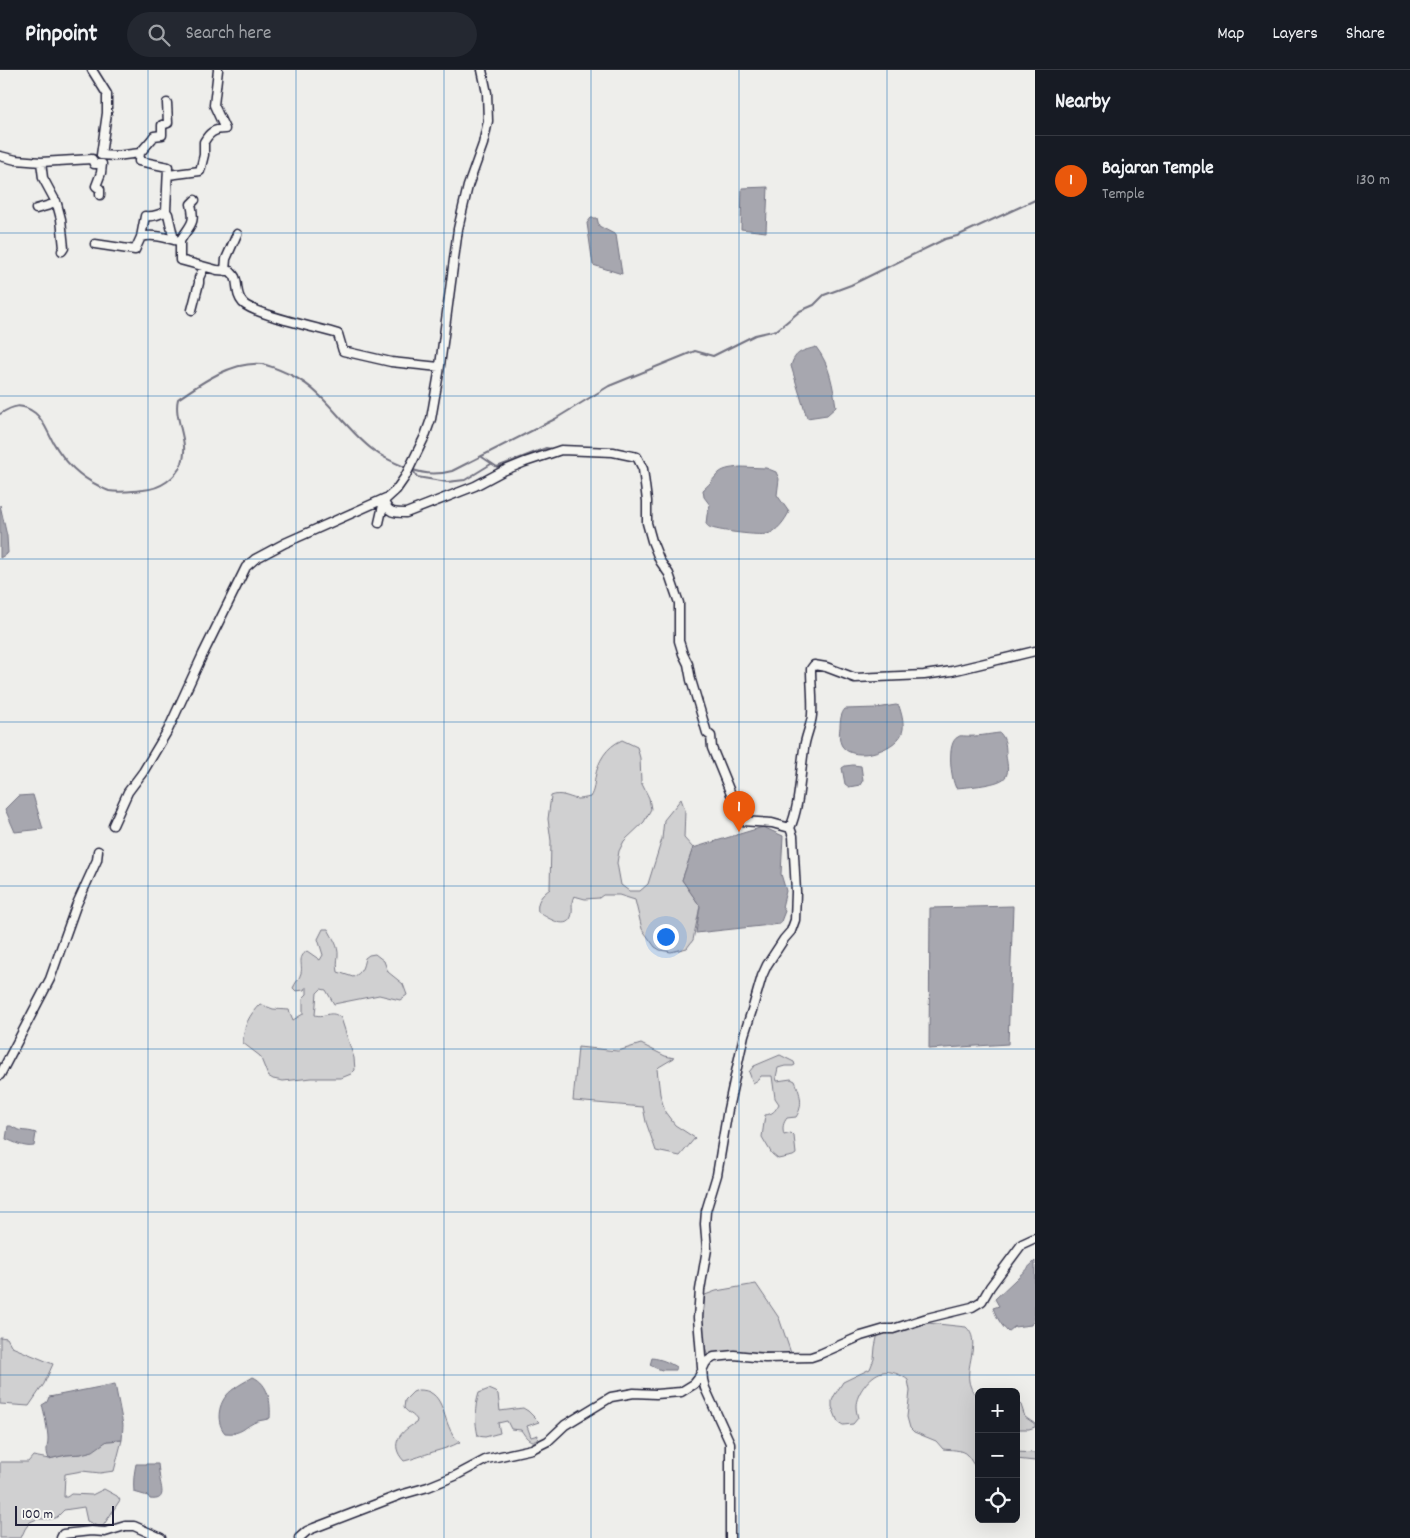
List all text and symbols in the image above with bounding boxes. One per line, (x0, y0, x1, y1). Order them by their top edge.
search box (127, 12, 477, 57)
text: Pinpoint (25, 18, 97, 52)
icon: search (145, 21, 173, 49)
text: Search here (185, 21, 271, 48)
text: Map (1217, 22, 1244, 47)
text: Layers (1272, 22, 1318, 47)
text: Share (1346, 22, 1385, 47)
text: Nearby (1055, 88, 1110, 118)
text: Bajaran Temple (1102, 156, 1214, 183)
text: 1 (1069, 169, 1073, 192)
text: 130 m (1356, 169, 1390, 192)
text: Temple (1102, 183, 1145, 206)
pin: 1 (723, 791, 755, 832)
your location (653, 924, 679, 950)
map controls (975, 1388, 1020, 1523)
button: + (975, 1388, 1020, 1433)
button: − (975, 1433, 1020, 1478)
button: locate (975, 1478, 1020, 1523)
scale bar (15, 1503, 114, 1526)
text: 100 m (22, 1505, 53, 1525)

